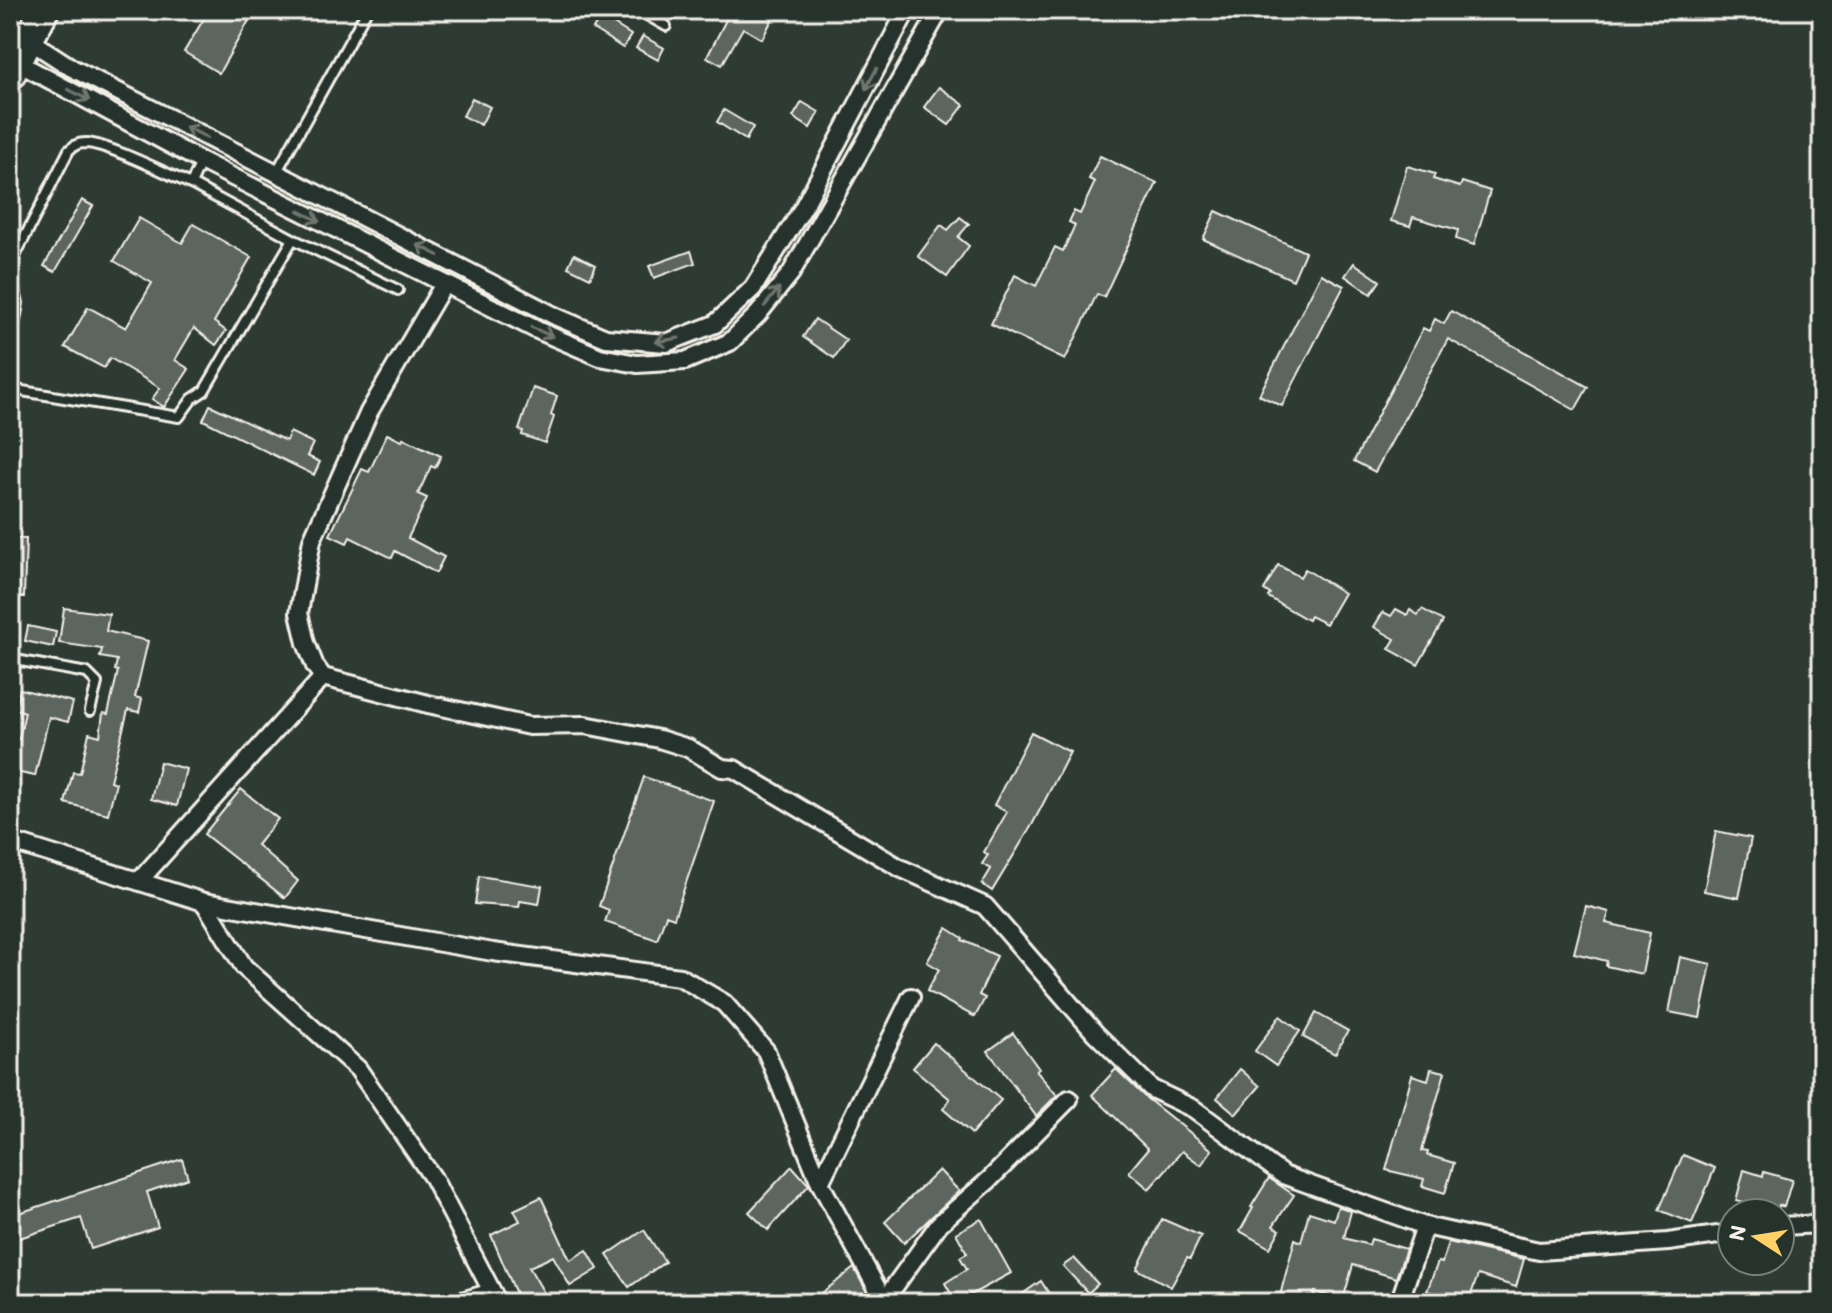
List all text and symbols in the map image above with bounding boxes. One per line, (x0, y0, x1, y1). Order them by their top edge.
one-way arrow (862, 67, 878, 90)
one-way arrow (67, 87, 90, 103)
one-way arrow (185, 123, 209, 139)
one-way arrow (297, 208, 321, 224)
one-way arrow (416, 242, 440, 258)
one-way arrow (763, 287, 781, 308)
one-way arrow (529, 325, 553, 340)
one-way arrow (654, 333, 680, 348)
north arrow (1716, 1197, 1796, 1277)
text: N (1722, 1223, 1752, 1243)

